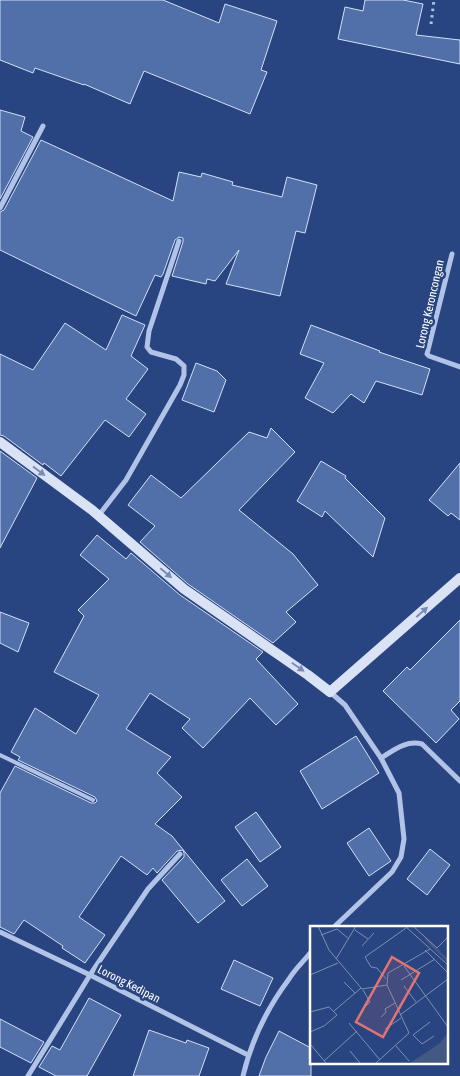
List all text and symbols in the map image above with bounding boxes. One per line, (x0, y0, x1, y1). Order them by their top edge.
street label: Lorong Keroncongan (413, 258, 447, 350)
one-way arrow (32, 466, 46, 476)
one-way arrow (159, 567, 172, 578)
one-way arrow (416, 607, 429, 618)
one-way arrow (291, 662, 304, 672)
inset map (310, 926, 448, 1064)
street label: Lorong Kedipan (95, 962, 163, 1006)

